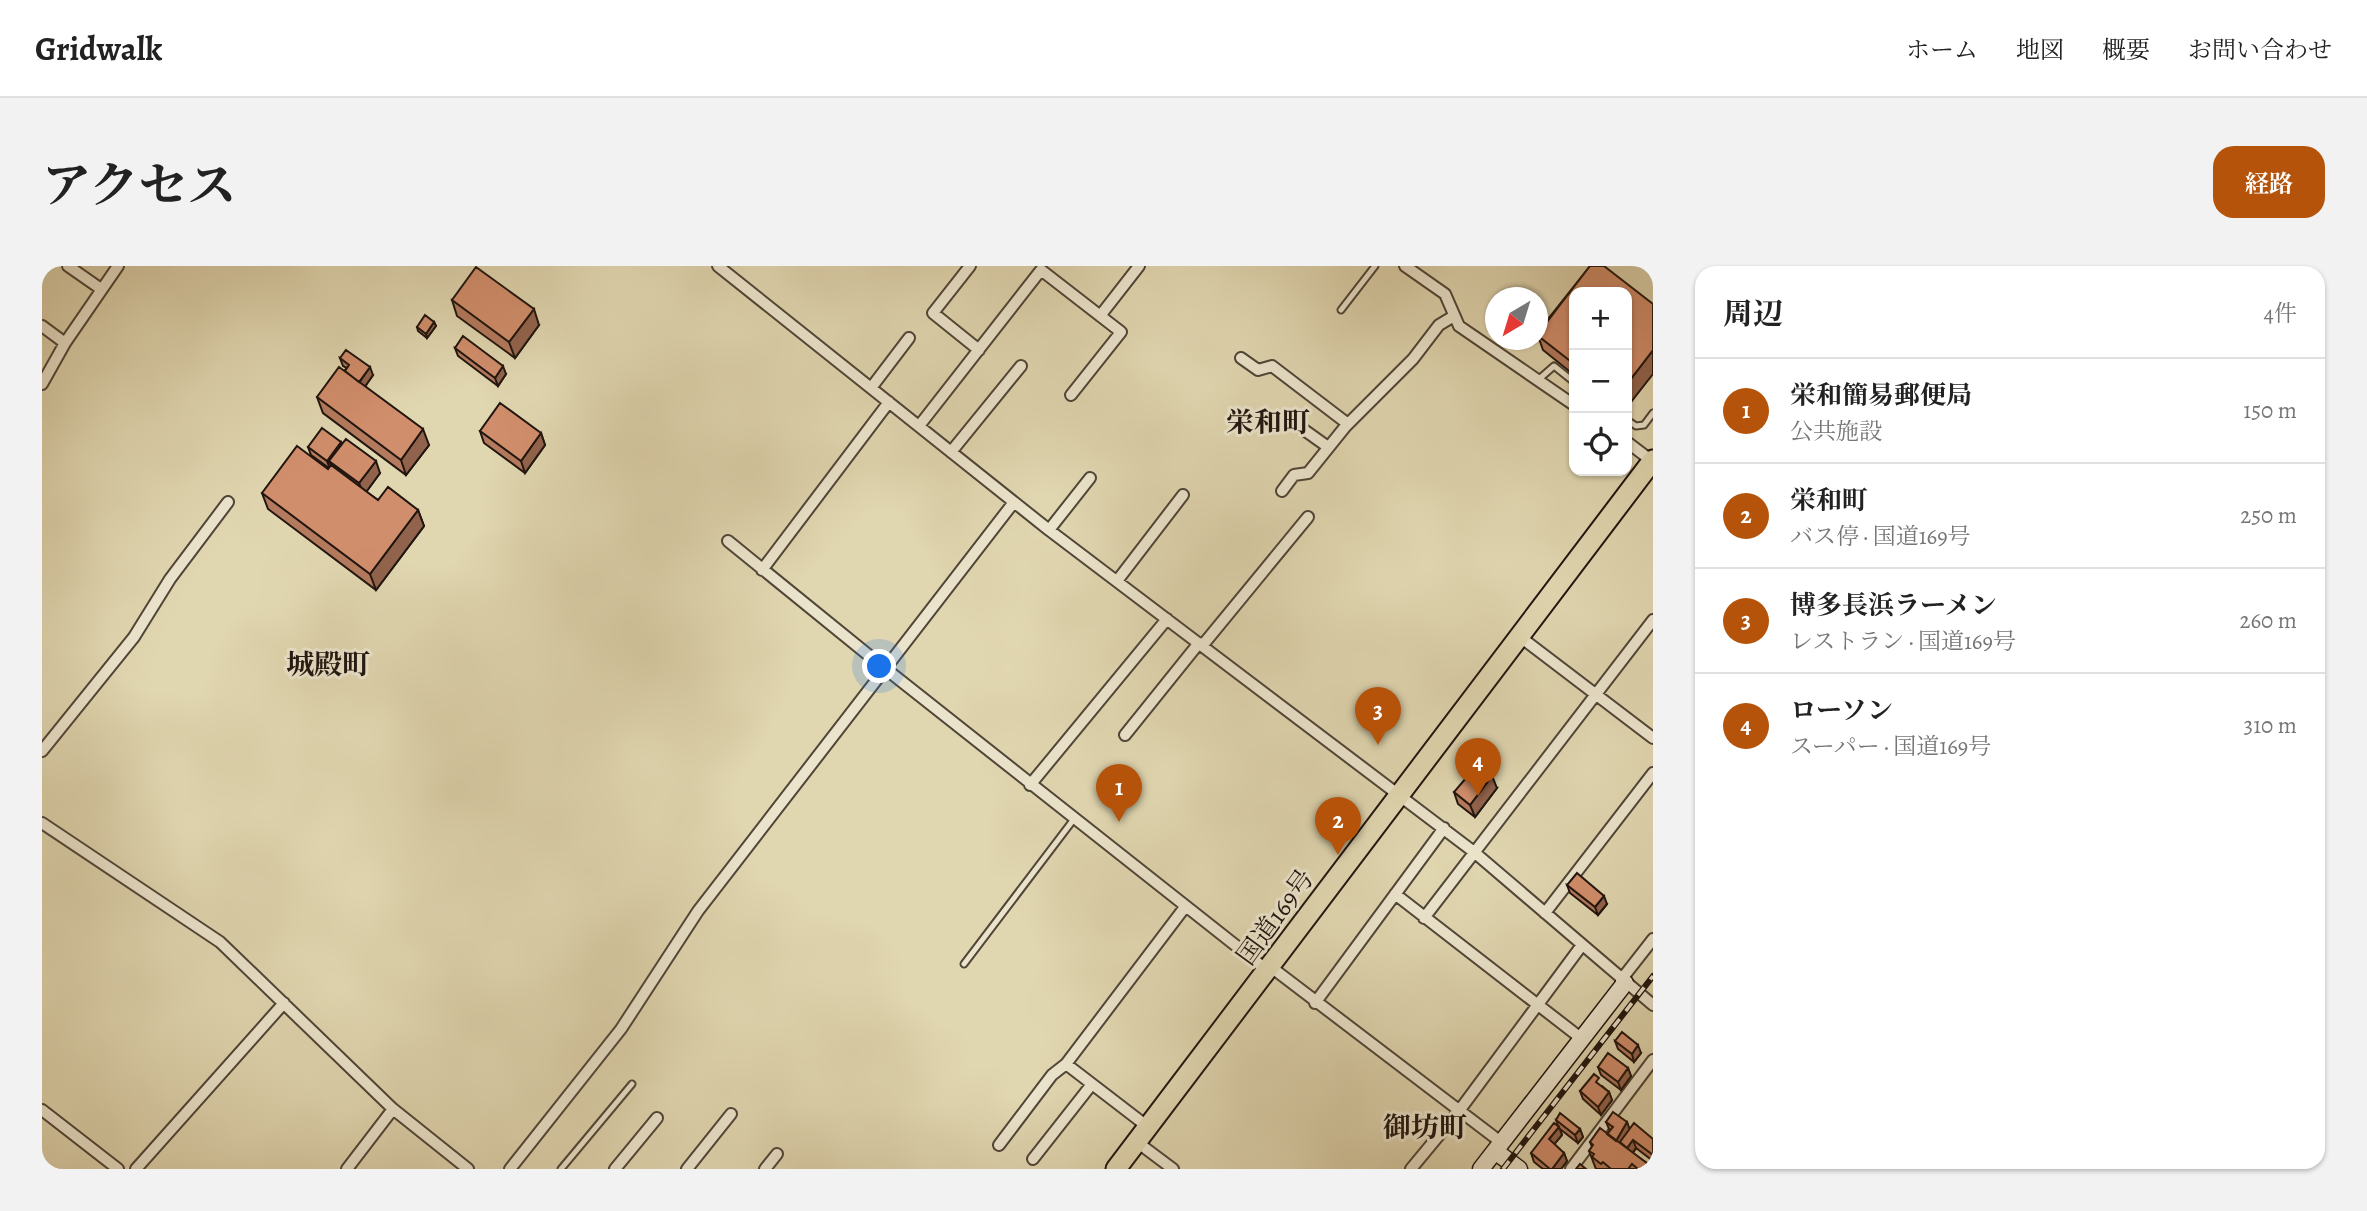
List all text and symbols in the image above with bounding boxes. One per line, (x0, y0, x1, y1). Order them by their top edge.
text: Gridwalk (35, 26, 162, 71)
text: ホーム (1906, 34, 1978, 66)
text: 地図 (2016, 34, 2064, 66)
text: 概要 (2102, 34, 2150, 66)
text: お問い合わせ (2188, 34, 2332, 66)
button: 経路 (2213, 146, 2325, 218)
text: アクセス (42, 152, 237, 219)
north arrow (1485, 287, 1548, 350)
map controls (1569, 287, 1632, 476)
button: + (1569, 287, 1632, 350)
text: 周辺 (1723, 294, 1783, 334)
text: 4件 (2264, 298, 2297, 329)
button: − (1569, 350, 1632, 413)
text: 栄和簡易郵便局 (1790, 378, 1972, 413)
text: 1 (1742, 395, 1750, 426)
text: 150 m (2243, 395, 2297, 426)
district label: 栄和町 (1226, 404, 1310, 442)
button: locate (1569, 413, 1632, 476)
text: 公共施設 (1790, 416, 1882, 447)
text: 栄和町 (1790, 483, 1868, 518)
text: 2 (1740, 500, 1752, 531)
text: 250 m (2240, 500, 2297, 531)
text: バス停 · 国道169号 (1790, 521, 1971, 552)
text: 博多長浜ラーメン (1790, 588, 1997, 623)
text: 3 (1741, 605, 1751, 636)
text: 260 m (2239, 605, 2297, 636)
text: レストラン · 国道169号 (1790, 626, 2016, 657)
district label: 城殿町 (286, 646, 370, 684)
your location (862, 649, 896, 683)
pin: 3 (1355, 687, 1401, 745)
text: ローソン (1790, 693, 1893, 728)
text: 4 (1741, 710, 1751, 741)
text: 310 m (2244, 710, 2297, 741)
text: スーパー · 国道169号 (1790, 731, 1991, 762)
pin: 4 (1455, 738, 1501, 796)
pin: 1 (1096, 764, 1142, 822)
pin: 2 (1315, 797, 1361, 855)
street label: 国道169号 (1229, 862, 1322, 972)
district label: 御坊町 (1383, 1109, 1467, 1147)

